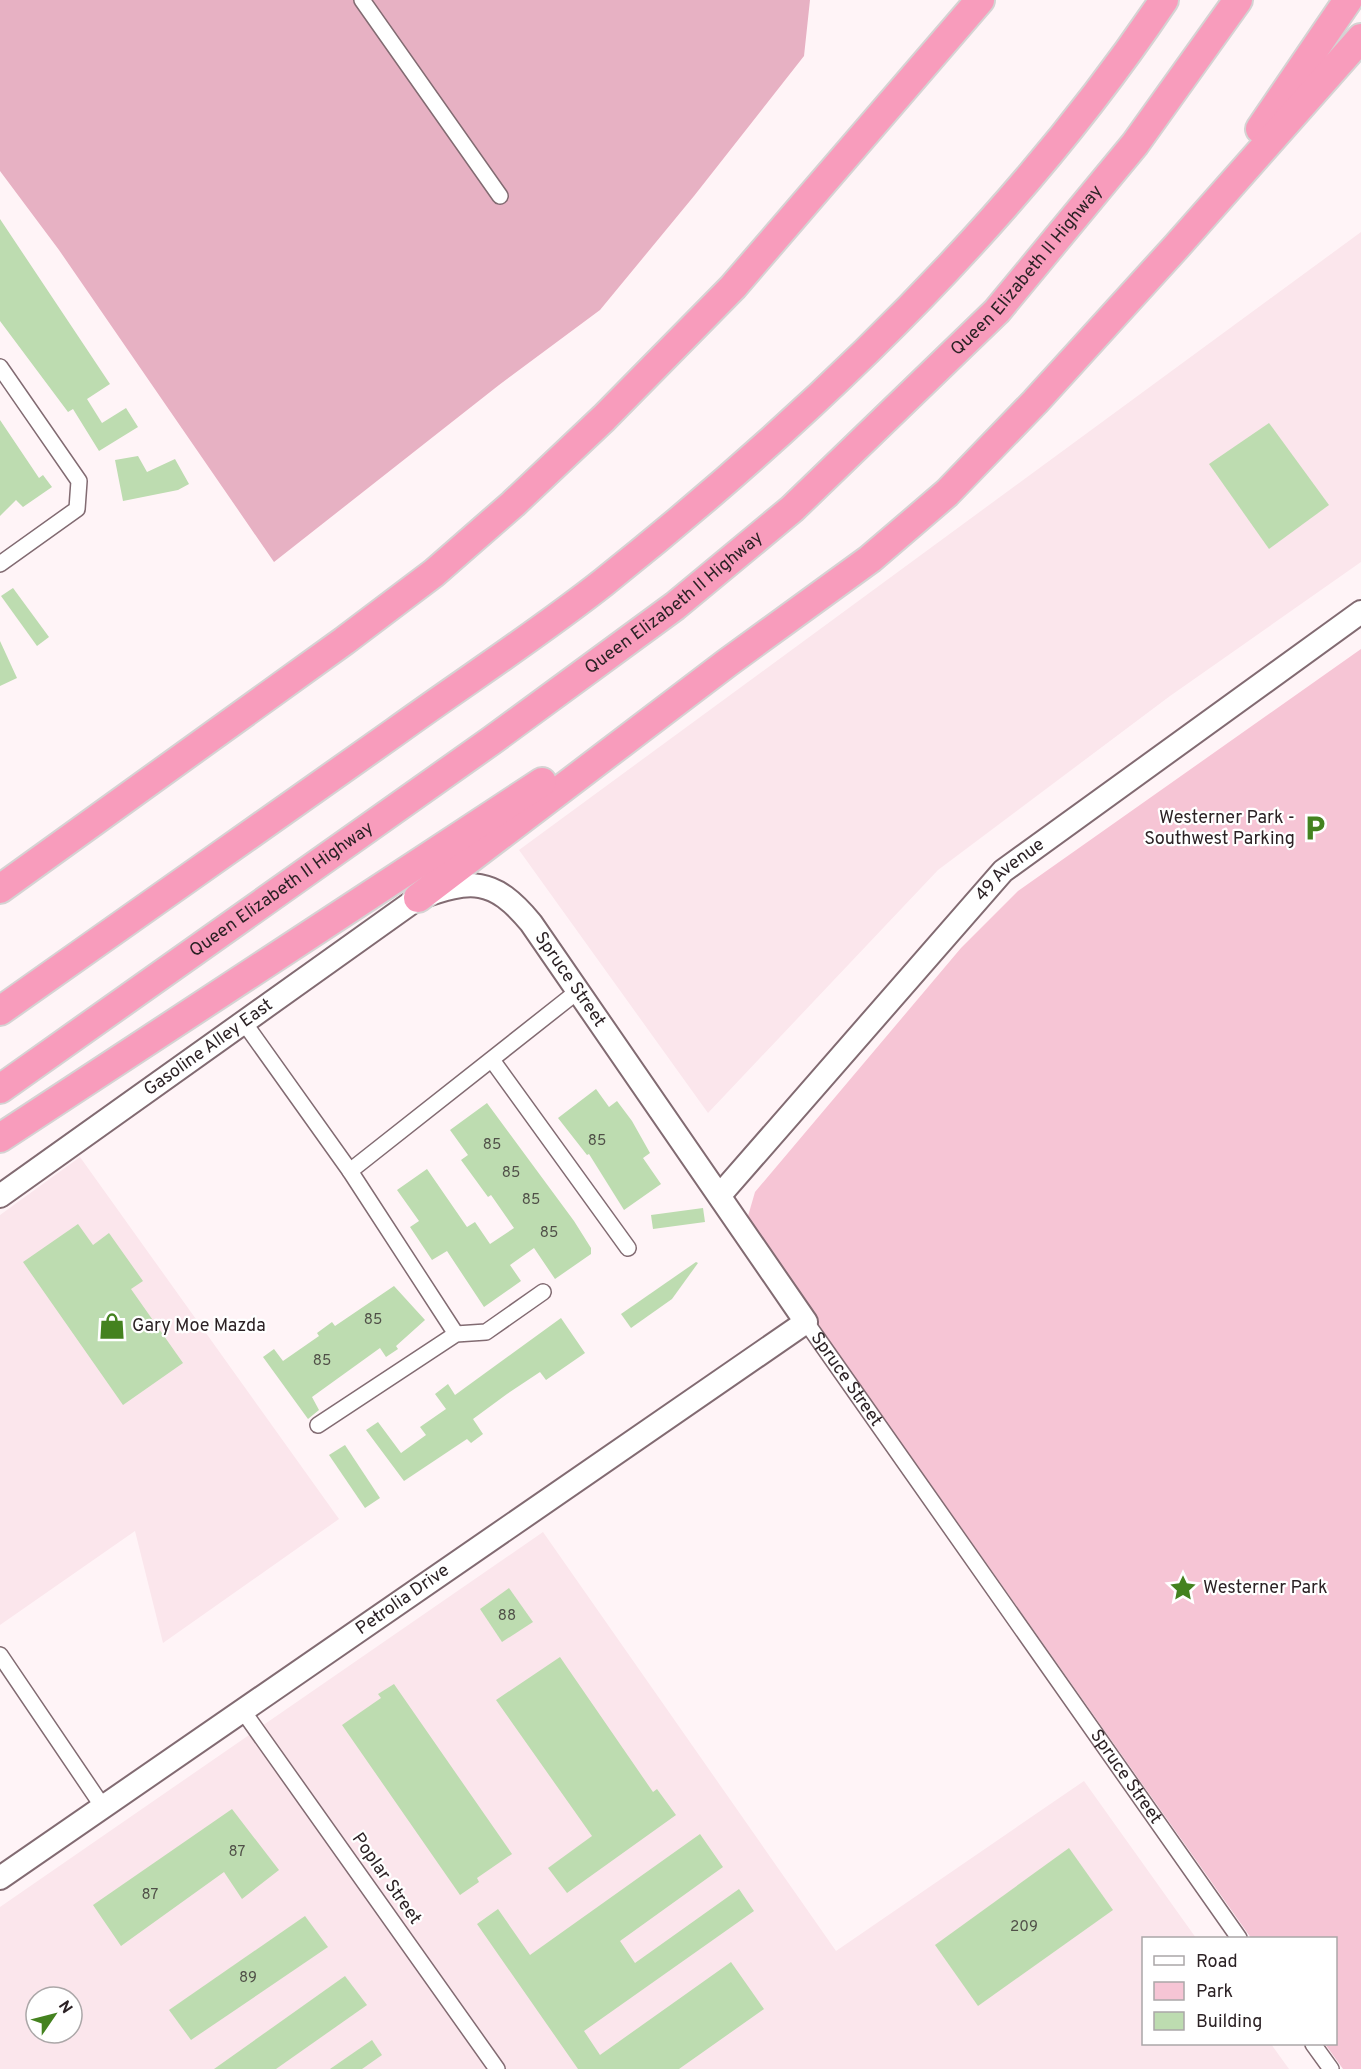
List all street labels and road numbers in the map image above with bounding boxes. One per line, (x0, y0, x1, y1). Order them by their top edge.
street label: Queen Elizabeth II Highway (946, 180, 1108, 361)
street label: Queen Elizabeth II Highway (580, 526, 768, 680)
street label: Queen Elizabeth II Highway (185, 816, 378, 963)
street label: 49 Avenue (970, 833, 1049, 906)
street label: Spruce Street (529, 927, 611, 1031)
street label: Gasoline Alley East (139, 994, 277, 1101)
street label: Spruce Street (805, 1327, 887, 1431)
street label: Petrolia Drive (352, 1559, 454, 1641)
street label: Spruce Street (1085, 1725, 1167, 1829)
street label: Poplar Street (346, 1829, 426, 1929)

